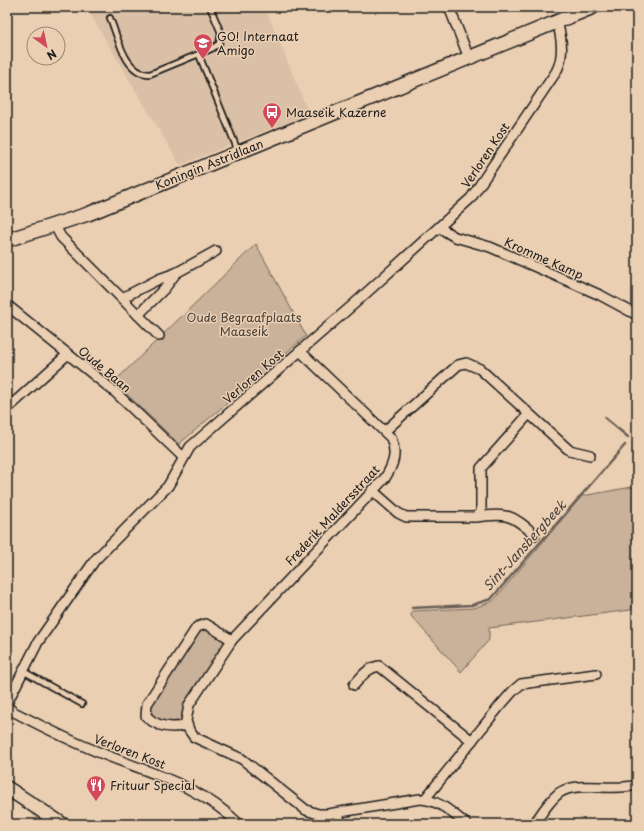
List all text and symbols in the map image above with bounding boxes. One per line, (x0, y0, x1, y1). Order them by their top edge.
north arrow (26, 26, 66, 66)
place label: GO! Internaat Amigo (217, 27, 299, 59)
school or university icon: GO! Internaat Amigo (192, 32, 214, 60)
text: N (43, 45, 60, 64)
bus stop icon: Maaseik Kazerne (261, 101, 283, 129)
place label: Maaseik Kazerne (286, 103, 386, 121)
street label: Verloren Kost (456, 119, 514, 191)
street label: Koningin Astridlaan (152, 134, 266, 194)
street label: Kromme Kamp (502, 233, 586, 283)
park label: Oude Begraafplaats Maaseik (187, 308, 302, 340)
street label: Oude Baan (75, 341, 135, 397)
street label: Verloren Kost (219, 344, 288, 408)
street label: Frederik Maldersstraat (280, 461, 384, 569)
water label: Sint-Jansbergbeek (478, 495, 571, 594)
street label: Verloren Kost (92, 729, 169, 773)
restaurant icon: Frituur Special (85, 774, 107, 802)
place label: Frituur Special (110, 776, 195, 794)

